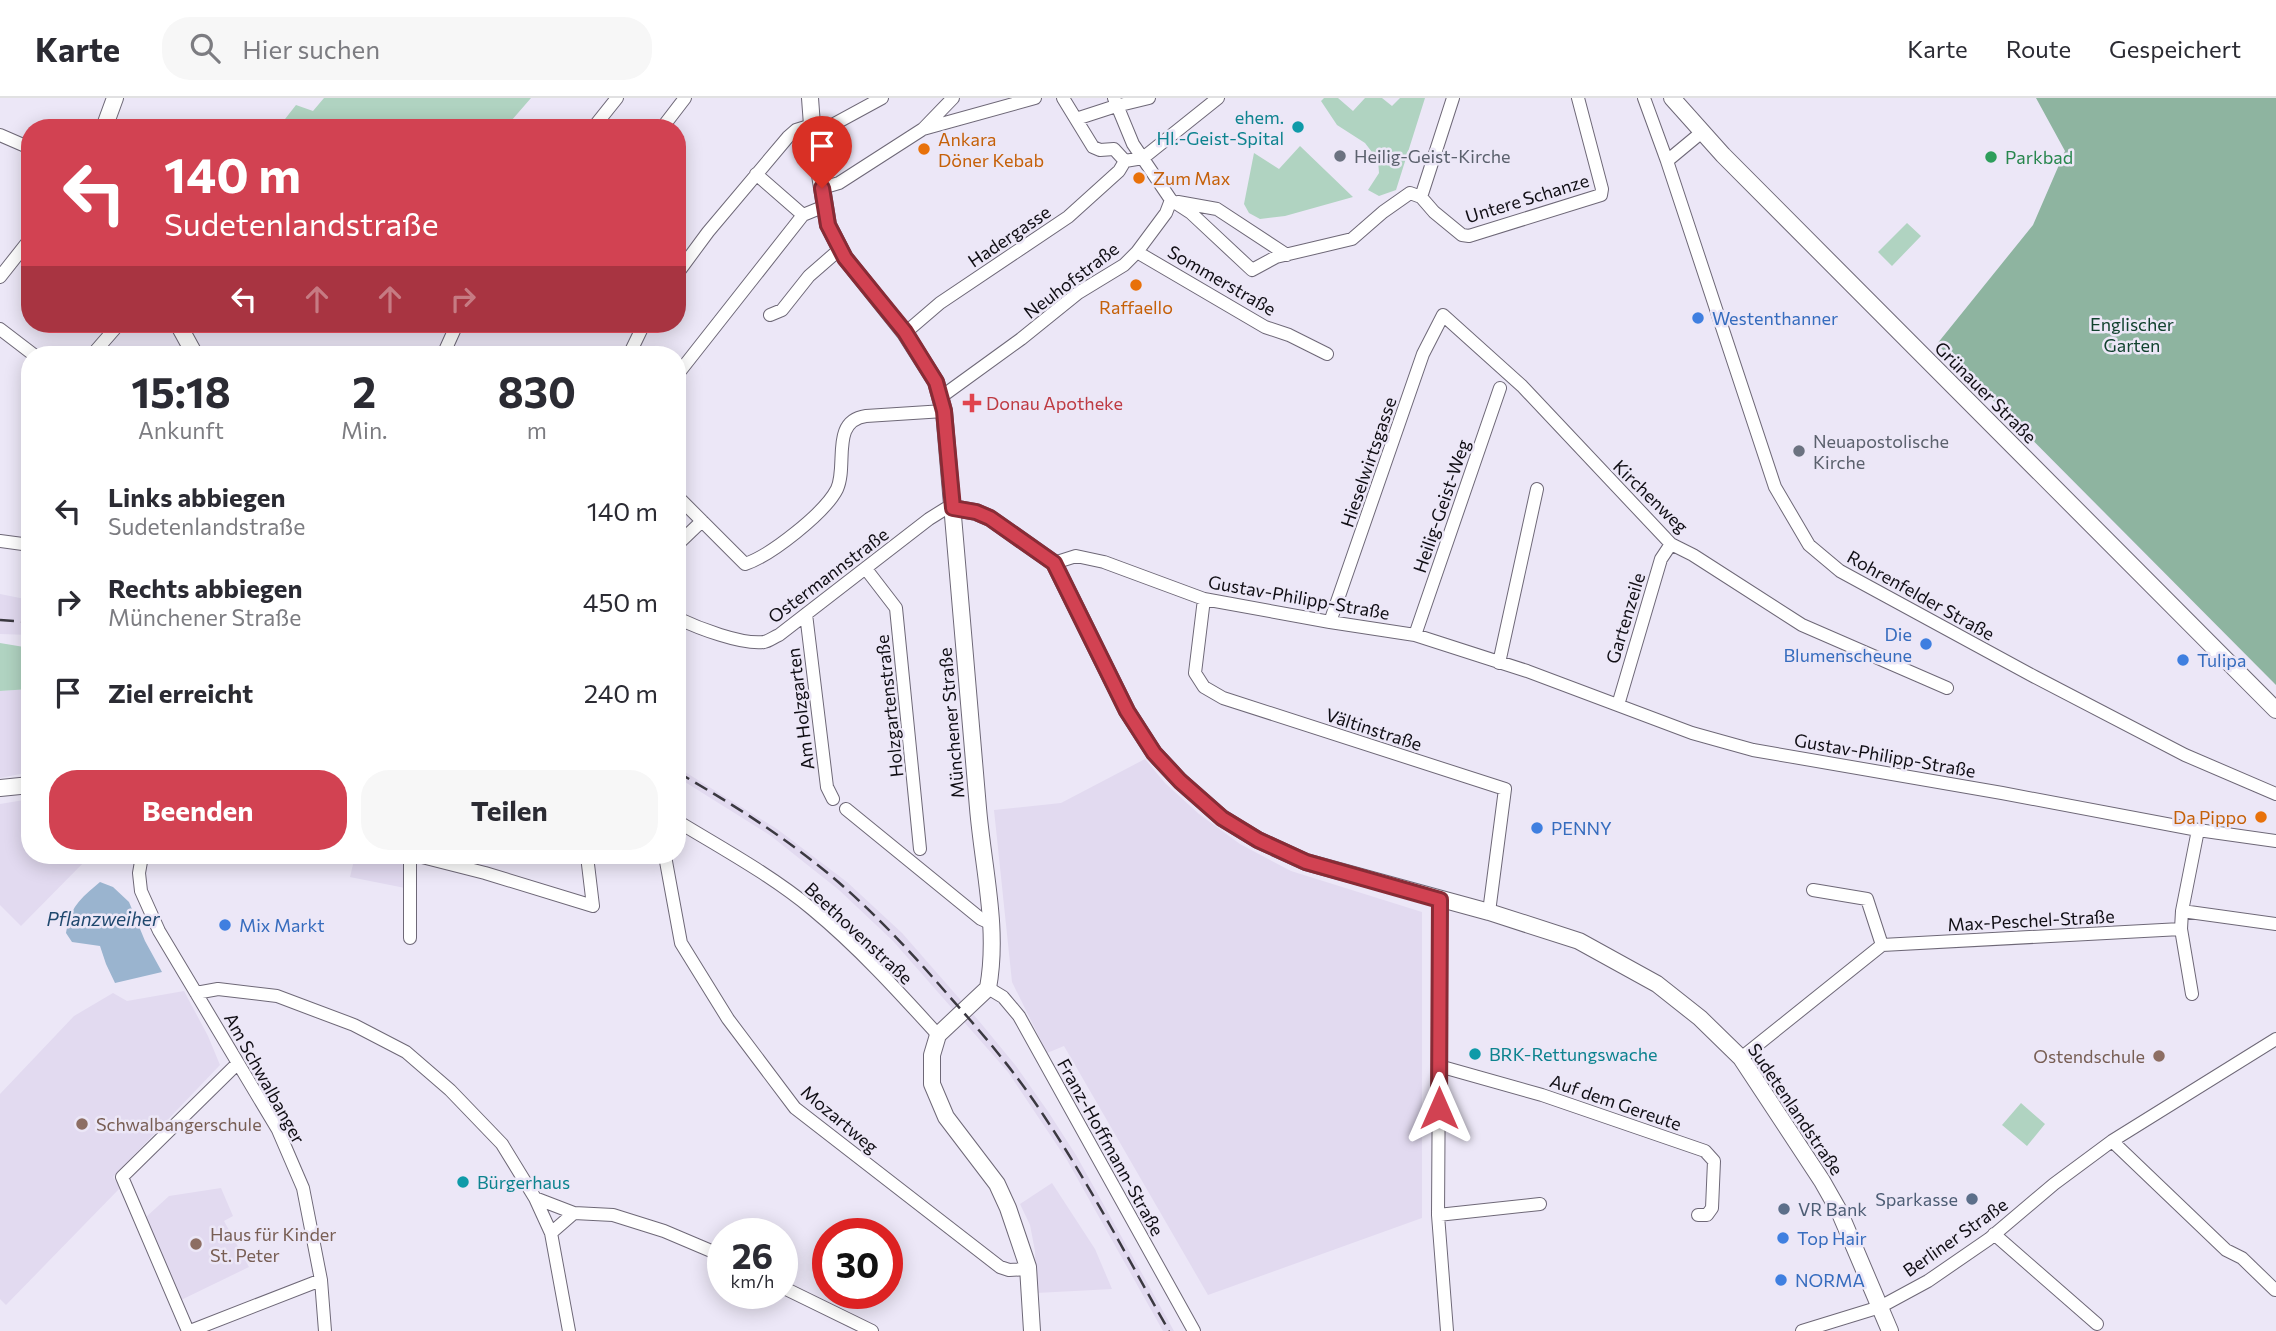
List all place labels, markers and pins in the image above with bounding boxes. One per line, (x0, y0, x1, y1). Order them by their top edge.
place label: ehem. Hl.-Geist-Spital (1156, 106, 1284, 149)
pin (792, 116, 852, 188)
marker: ehem. Hl.-Geist-Spital (1290, 119, 1306, 135)
place label: Ankara Döner Kebab (938, 128, 1044, 171)
marker: Ankara Döner Kebab (916, 141, 932, 157)
place label: Heilig-Geist-Kirche (1354, 145, 1511, 167)
place label: Parkbad (2005, 146, 2073, 168)
marker: Heilig-Geist-Kirche (1332, 148, 1348, 164)
marker: Parkbad (1983, 149, 1999, 165)
place label: Zum Max (1153, 167, 1231, 189)
marker: Zum Max (1131, 170, 1147, 186)
marker: Raffaello (1128, 277, 1144, 293)
place label: Raffaello (1099, 296, 1173, 318)
place label: Westenthanner (1712, 307, 1838, 329)
marker: Westenthanner (1690, 310, 1706, 326)
place label: Donau Apotheke (986, 392, 1123, 414)
marker: Donau Apotheke (964, 395, 980, 411)
place label: Neuapostolische Kirche (1813, 430, 1949, 473)
marker: Neuapostolische Kirche (1791, 443, 1807, 459)
place label: Die Blumenscheune (1783, 623, 1912, 666)
marker: Die Blumenscheune (1918, 636, 1934, 652)
place label: Tulipa (2197, 649, 2246, 671)
marker: Tulipa (2175, 652, 2191, 668)
place label: Da Pippo (2173, 806, 2247, 828)
marker: Da Pippo (2253, 809, 2269, 825)
place label: PENNY (1551, 817, 1612, 839)
marker: PENNY (1529, 820, 1545, 836)
place label: Mix Markt (239, 914, 325, 936)
marker: Mix Markt (217, 917, 233, 933)
place label: BRK-Rettungswache (1489, 1043, 1658, 1065)
place label: Ostendschule (2033, 1045, 2145, 1067)
marker: BRK-Rettungswache (1467, 1046, 1483, 1062)
marker: Ostendschule (2151, 1048, 2167, 1064)
place label: Schwalbangerschule (96, 1113, 262, 1135)
marker: Schwalbangerschule (74, 1116, 90, 1132)
place label: Bürgerhaus (477, 1171, 570, 1193)
marker: Bürgerhaus (455, 1174, 471, 1190)
place label: Sparkasse (1875, 1188, 1958, 1210)
marker: Sparkasse (1964, 1191, 1980, 1207)
place label: VR Bank (1798, 1198, 1867, 1220)
marker: VR Bank (1776, 1201, 1792, 1217)
place label: Haus für Kinder St. Peter (210, 1223, 337, 1266)
place label: Top Hair (1797, 1227, 1867, 1249)
marker: Top Hair (1775, 1230, 1791, 1246)
marker: Haus für Kinder St. Peter (188, 1236, 204, 1252)
place label: NORMA (1795, 1269, 1865, 1291)
marker: NORMA (1773, 1272, 1789, 1288)

